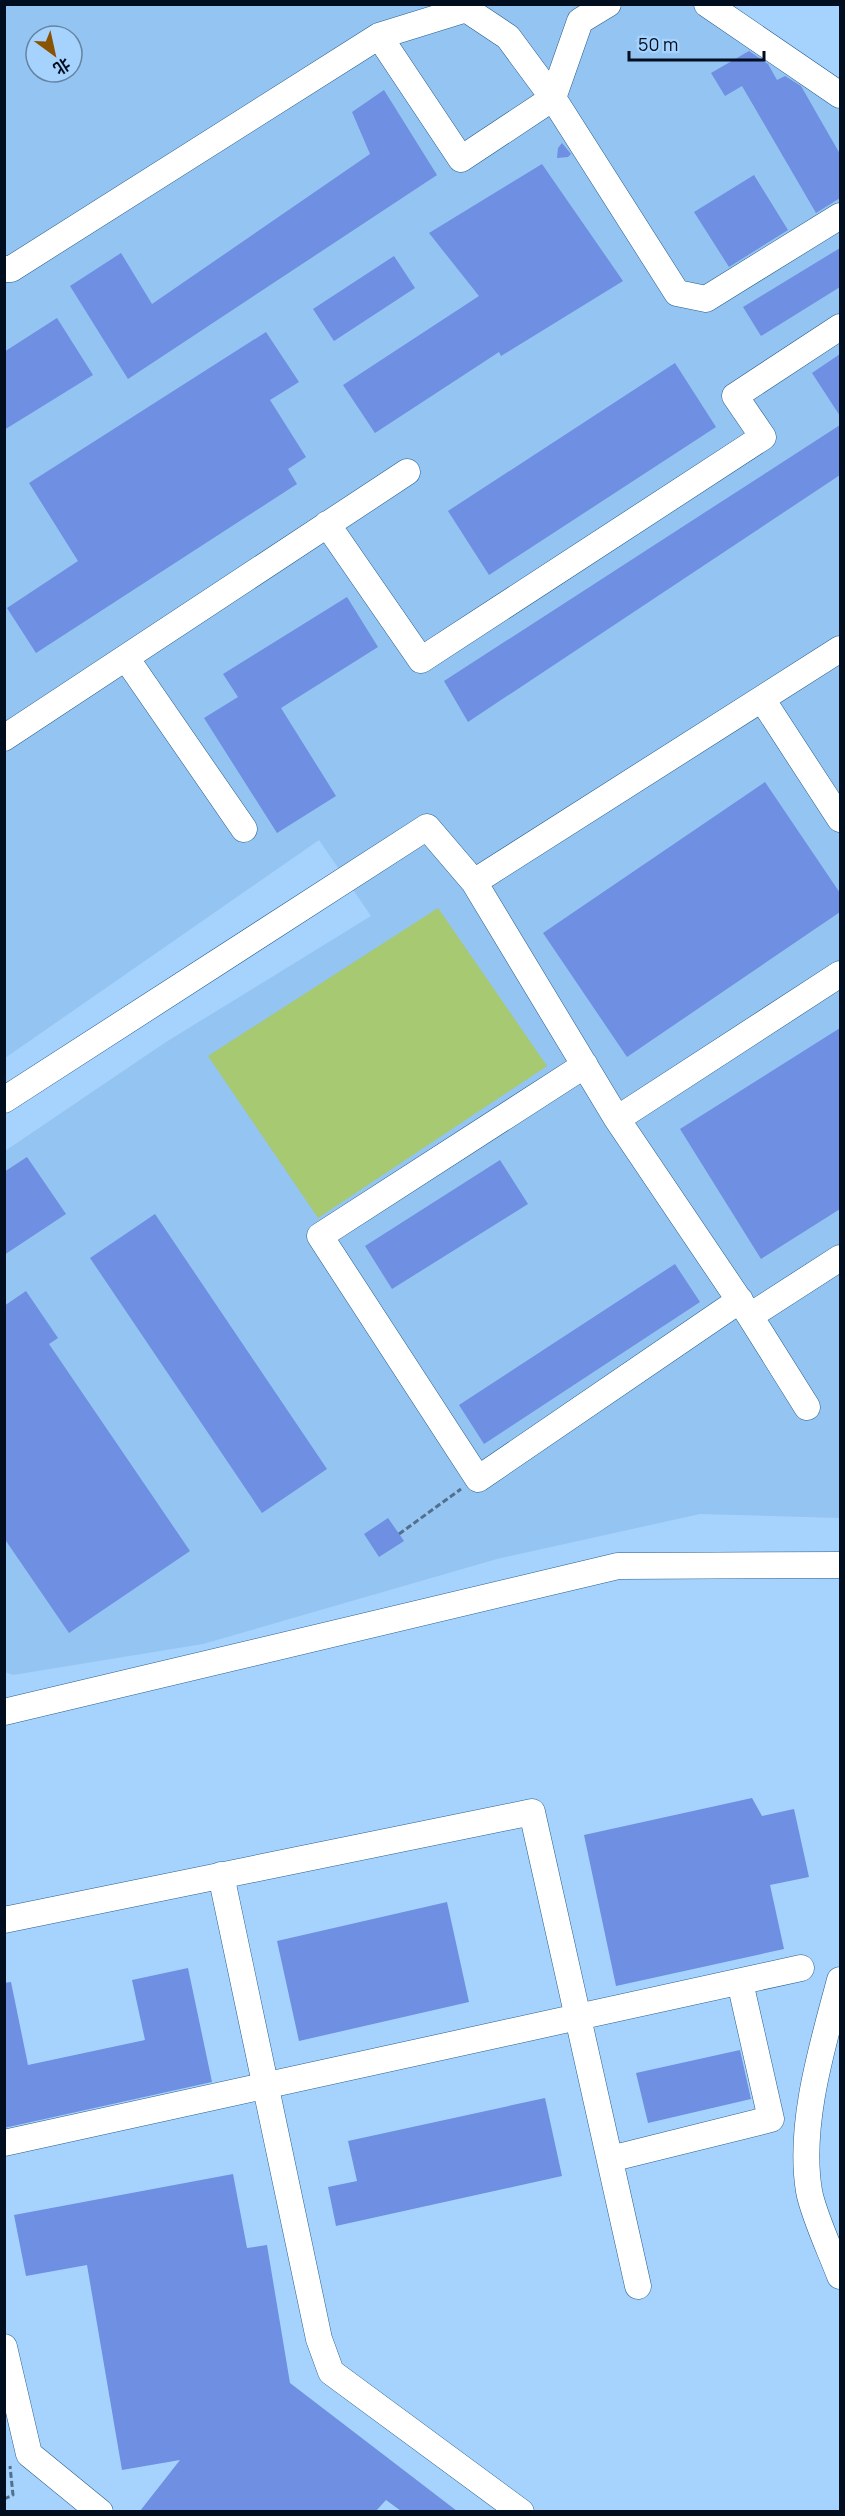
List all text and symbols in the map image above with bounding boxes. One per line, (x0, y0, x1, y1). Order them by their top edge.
north arrow (24, 24, 84, 84)
scale bar (629, 24, 764, 62)
text: 50 m (638, 32, 678, 56)
text: 北 (49, 53, 75, 80)

